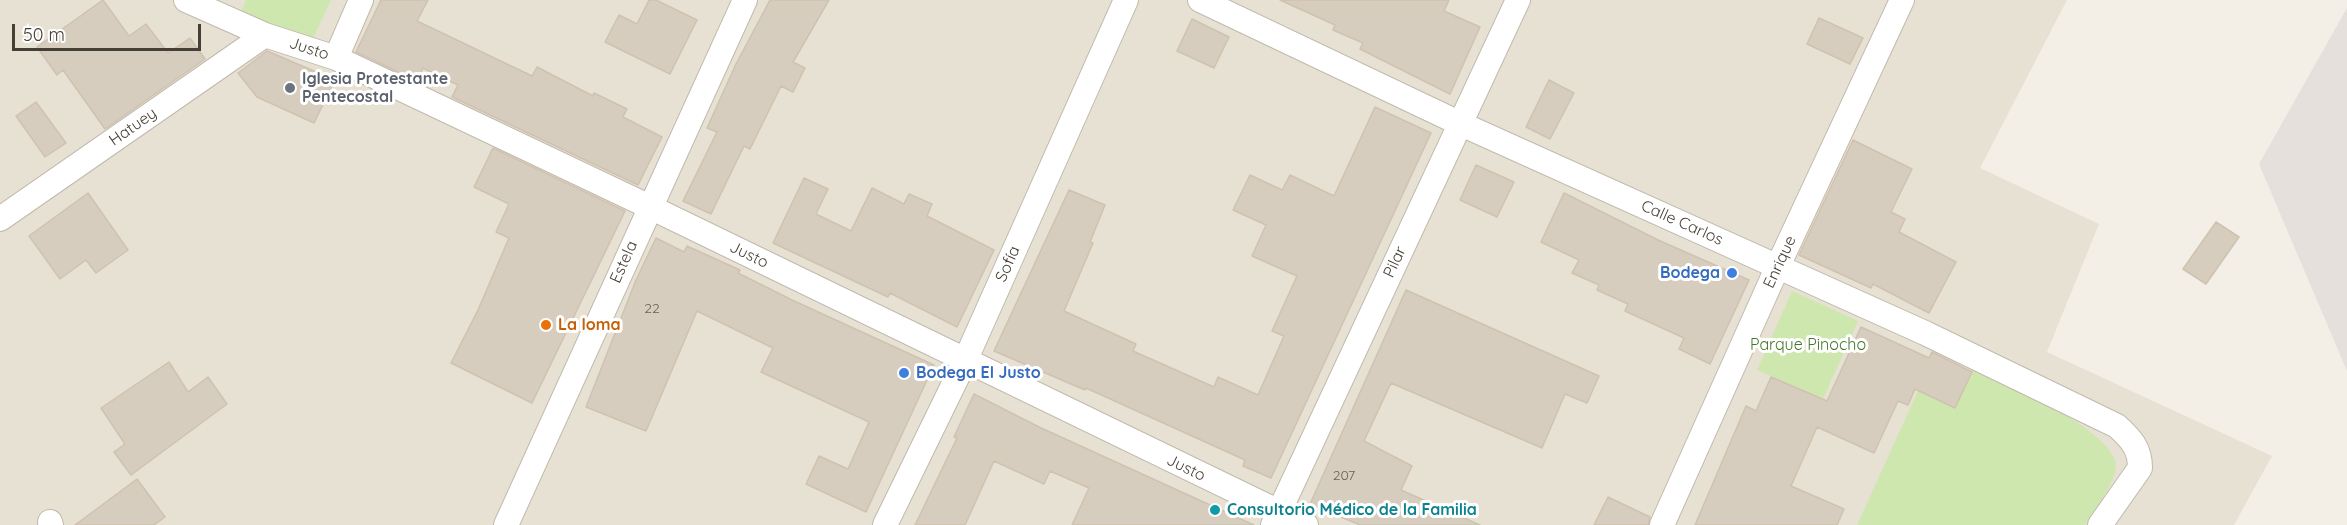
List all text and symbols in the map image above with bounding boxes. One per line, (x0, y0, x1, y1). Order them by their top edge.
scale bar (15, 12, 204, 50)
text: 50 m (23, 23, 65, 46)
street label: Justo (287, 34, 331, 64)
place label: Iglesia Protestante Pentecostal (302, 69, 448, 107)
marker: Iglesia Protestante Pentecostal (283, 81, 297, 95)
street label: Hatuey (105, 104, 161, 150)
street label: Calle Carlos (1638, 196, 1726, 250)
street label: Enrique (1760, 233, 1800, 291)
street label: Justo (726, 237, 772, 273)
street label: Estela (606, 238, 642, 286)
street label: Sofía (992, 243, 1024, 285)
street label: Pilar (1379, 243, 1411, 281)
place label: Bodega (1660, 263, 1720, 283)
marker: Bodega (1725, 266, 1739, 280)
house number: 22 (644, 301, 660, 317)
place label: La loma (558, 315, 620, 335)
marker: La loma (539, 318, 553, 332)
park label: Parque Pinocho (1750, 335, 1866, 355)
place label: Bodega El Justo (916, 363, 1041, 383)
marker: Bodega El Justo (897, 366, 911, 380)
street label: Justo (1163, 450, 1209, 486)
house number: 207 (1333, 468, 1355, 484)
place label: Consultorio Médico de la Familia (1227, 500, 1477, 520)
marker: Consultorio Médico de la Familia (1208, 503, 1222, 517)

